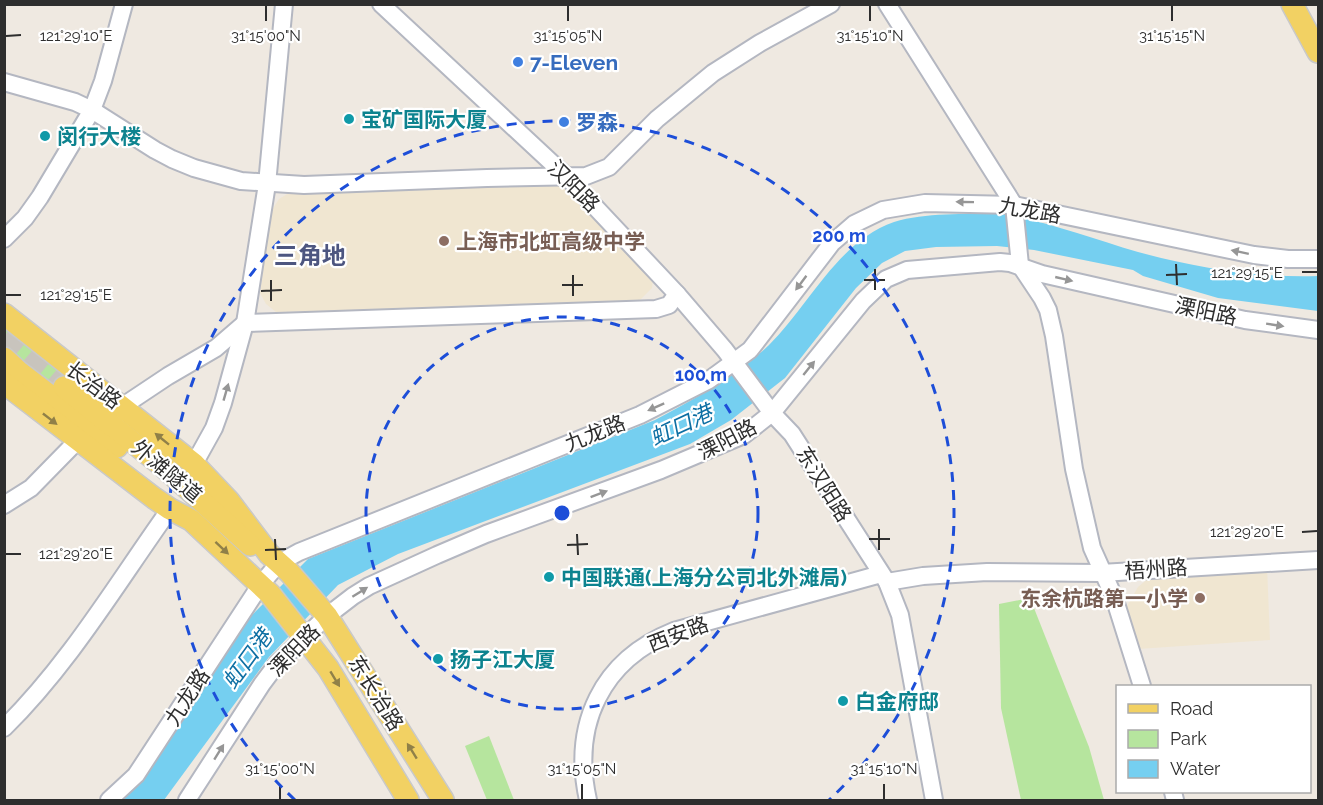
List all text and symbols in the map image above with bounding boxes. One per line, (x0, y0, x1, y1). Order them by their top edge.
text: 121°29'10"E (40, 27, 112, 45)
text: 31°15'00"N (231, 27, 301, 45)
text: 31°15'05"N (534, 27, 602, 45)
text: 31°15'10"N (836, 27, 904, 45)
text: 31°15'15"N (1139, 27, 1205, 45)
place label: 7-Eleven (530, 50, 618, 75)
marker: 7-Eleven (511, 55, 525, 69)
place label: 宝矿国际大厦 (361, 107, 487, 132)
place label: 罗森 (576, 110, 618, 135)
marker: 宝矿国际大厦 (342, 112, 356, 126)
marker: 罗森 (557, 115, 571, 129)
place label: 闵行大楼 (57, 124, 141, 149)
marker: 闵行大楼 (38, 129, 52, 143)
street label: 汉阳路 (543, 155, 605, 217)
street label: 九龙路 (997, 192, 1063, 228)
one-way arrow (956, 198, 975, 207)
text: 200 m (812, 225, 866, 246)
place label: 上海市北虹高级中学 (456, 229, 645, 254)
marker: 上海市北虹高级中学 (437, 234, 451, 248)
district label: 三角地 (274, 241, 346, 270)
one-way arrow (1230, 247, 1249, 256)
text: 121°29'15"E (1211, 264, 1283, 282)
one-way arrow (795, 274, 807, 290)
one-way arrow (1055, 274, 1073, 284)
text: 121°29'15"E (40, 286, 112, 304)
street label: 溧阳路 (1173, 292, 1239, 330)
one-way arrow (1265, 321, 1284, 330)
street label: 长治路 (61, 356, 127, 414)
one-way arrow (803, 360, 815, 375)
text: 100 m (675, 364, 727, 385)
one-way arrow (222, 383, 231, 401)
water label: 虹口港 (646, 398, 719, 451)
one-way arrow (648, 403, 665, 412)
street label: 九龙路 (561, 410, 629, 456)
one-way arrow (43, 412, 58, 424)
street label: 溧阳路 (693, 414, 761, 464)
one-way arrow (155, 433, 170, 445)
street label: 外滩隧道 (127, 434, 207, 508)
street label: 东汉阳路 (791, 442, 857, 526)
one-way arrow (590, 488, 608, 498)
centre of rings (552, 503, 572, 523)
text: 121°29'20"E (1210, 523, 1284, 541)
one-way arrow (215, 541, 229, 555)
text: 121°29'20"E (39, 545, 113, 563)
street label: 梧州路 (1124, 554, 1188, 584)
place label: 中国联通(上海分公司北外滩局) (561, 565, 847, 590)
marker: 中国联通(上海分公司北外滩局) (542, 570, 556, 584)
one-way arrow (352, 586, 368, 597)
place label: 东余杭路第一小学 (1020, 586, 1188, 611)
marker: 东余杭路第一小学 (1193, 591, 1207, 605)
street label: 西安路 (644, 611, 712, 657)
street label: 溧阳路 (263, 619, 325, 681)
water label: 虹口港 (217, 622, 279, 693)
place label: 扬子江大厦 (450, 647, 555, 672)
street label: 东长治路 (343, 651, 409, 735)
marker: 扬子江大厦 (431, 652, 445, 666)
street label: 九龙路 (159, 664, 215, 730)
one-way arrow (329, 671, 340, 687)
legend (1116, 685, 1311, 793)
place label: 白金府邸 (855, 689, 939, 714)
marker: 白金府邸 (836, 694, 850, 708)
text: Road (1170, 698, 1213, 719)
text: Park (1170, 728, 1207, 749)
one-way arrow (407, 743, 418, 759)
one-way arrow (213, 744, 224, 760)
text: Water (1170, 758, 1221, 779)
text: 31°15'00"N (245, 760, 315, 778)
text: 31°15'05"N (548, 760, 616, 778)
text: 31°15'10"N (850, 760, 918, 778)

